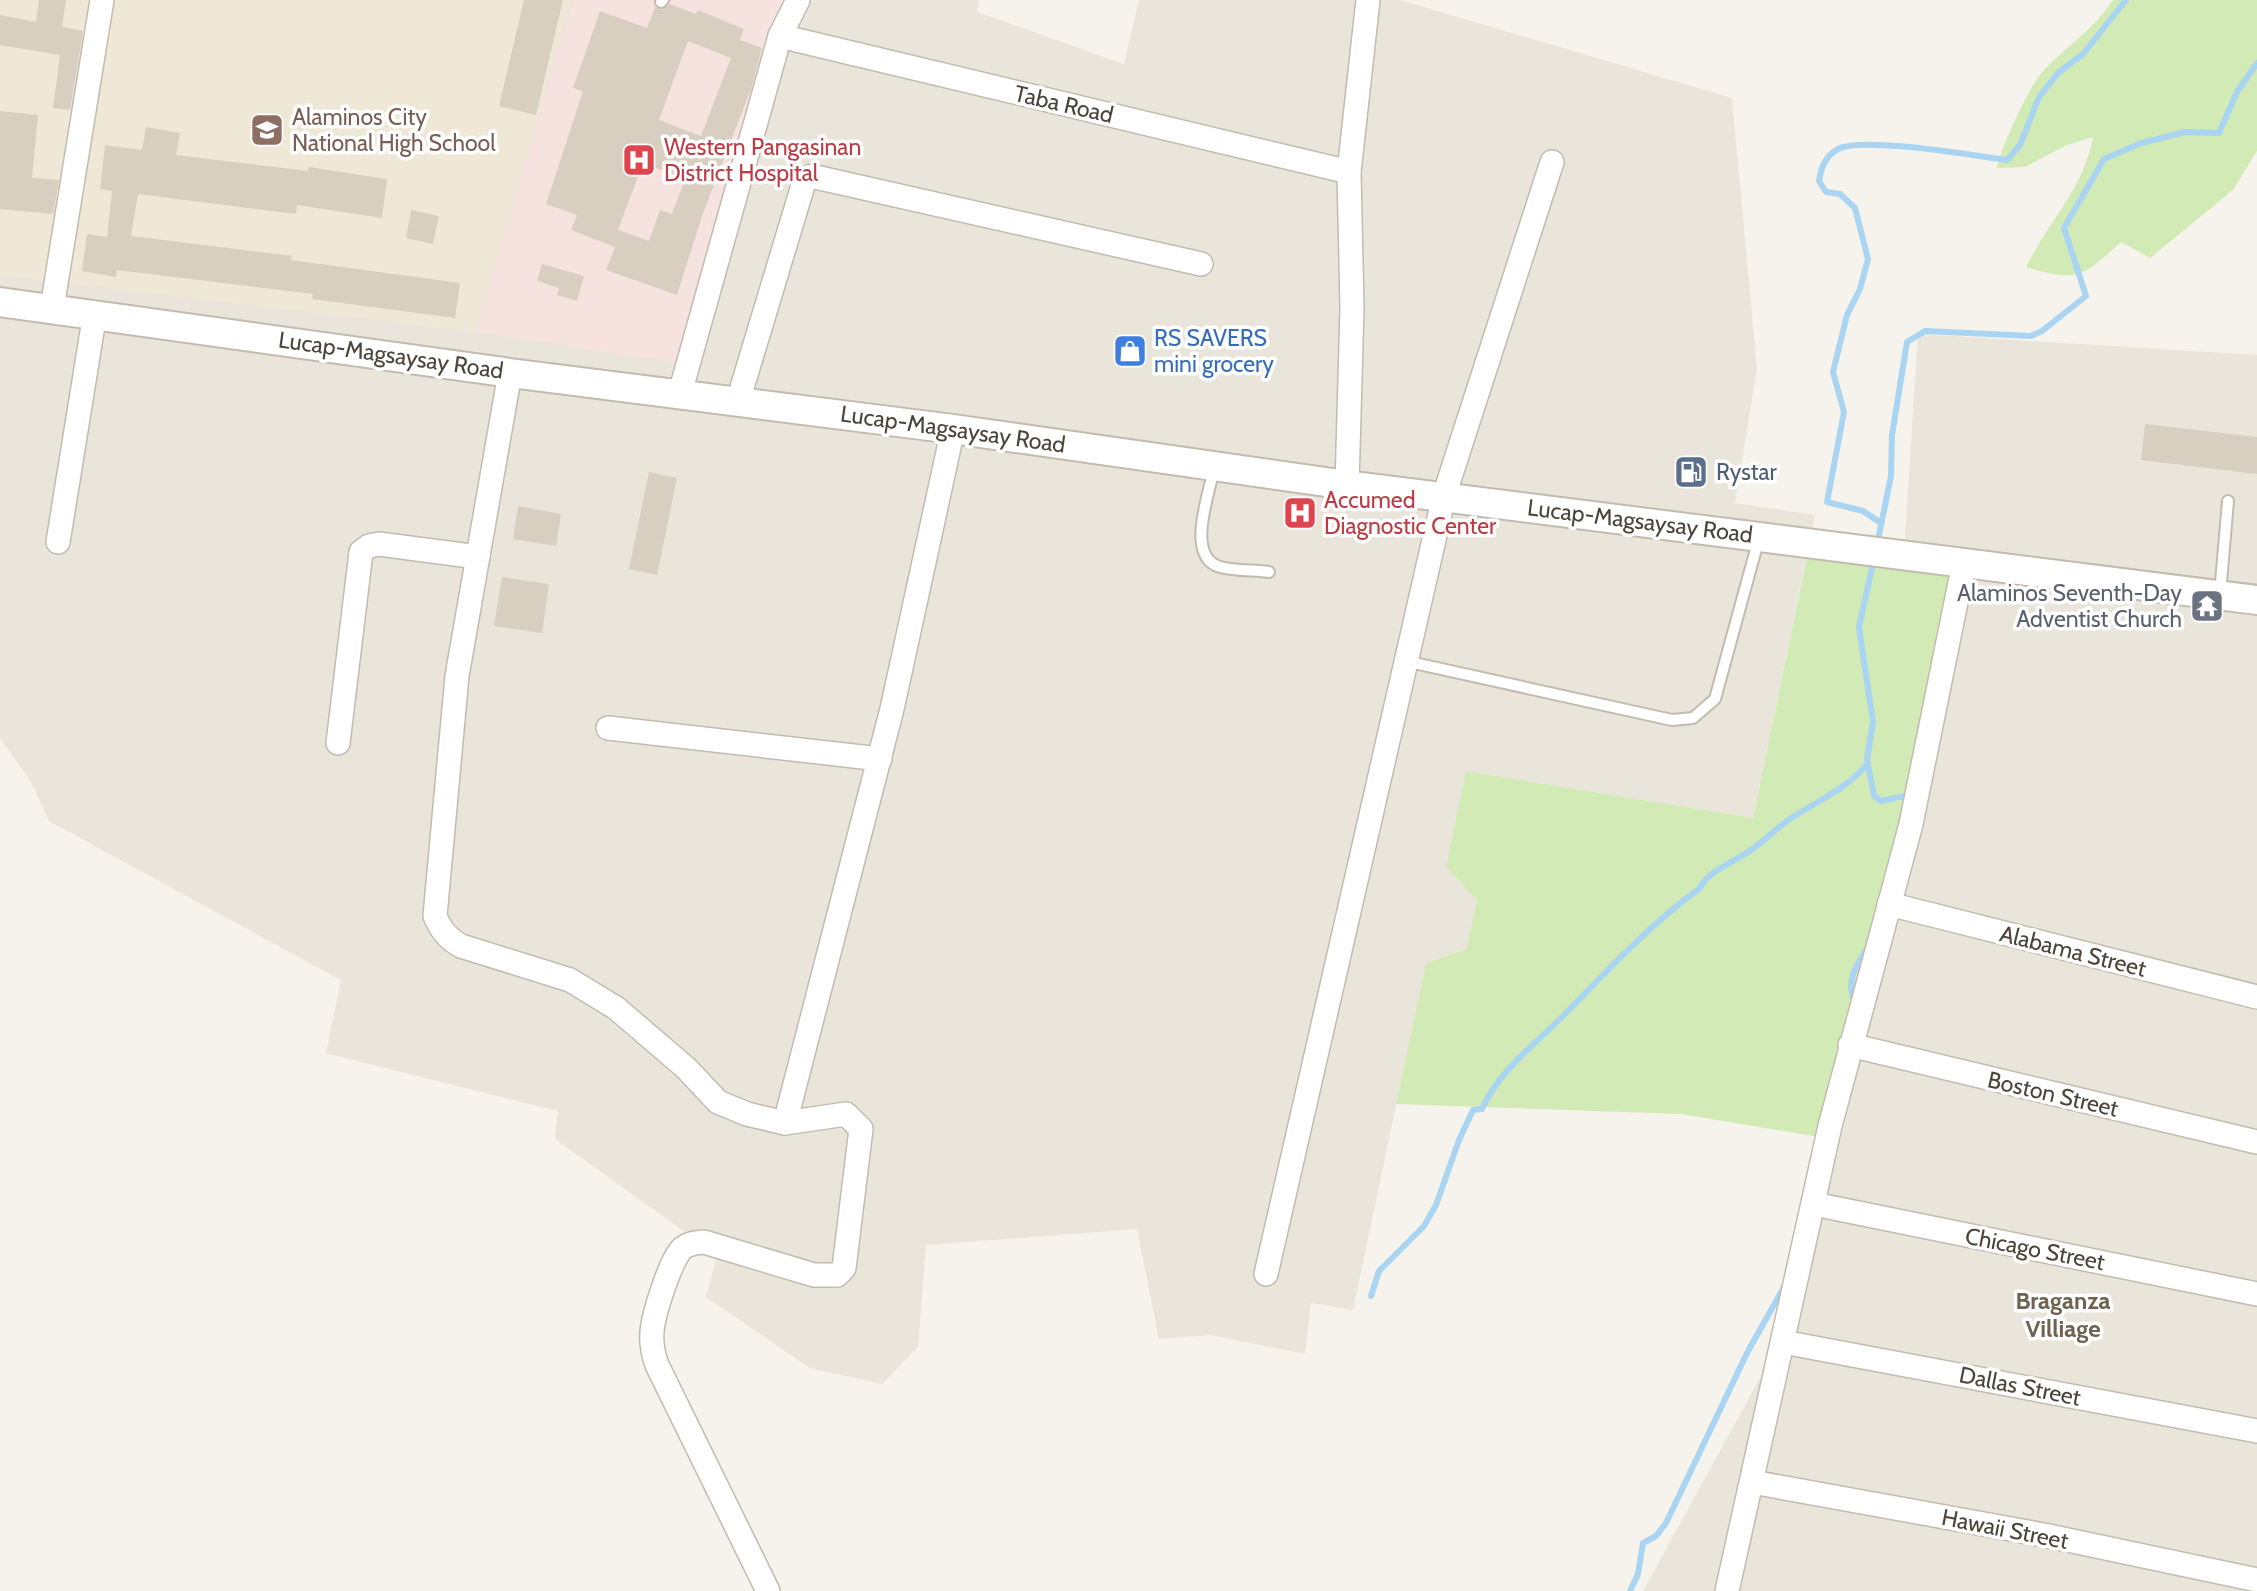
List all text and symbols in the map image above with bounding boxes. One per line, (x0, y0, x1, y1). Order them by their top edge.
street label: Taba Road (1012, 79, 1116, 129)
place label: Alaminos City National High School (292, 103, 496, 157)
school or university icon: Alaminos City National High School (248, 111, 286, 149)
place label: Western Pangasinan District Hospital (664, 133, 861, 187)
hospital icon: Western Pangasinan District Hospital (620, 141, 658, 179)
place label: RS SAVERS mini grocery (1154, 324, 1274, 378)
street label: Lucap-Magsaysay Road (277, 325, 505, 385)
shop icon: RS SAVERS mini grocery (1111, 332, 1149, 370)
street label: Lucap-Magsaysay Road (839, 399, 1067, 459)
fuel station icon: Rystar (1672, 453, 1710, 491)
place label: Rystar (1716, 458, 1778, 486)
place label: Accumed Diagnostic Center (1324, 486, 1497, 540)
street label: Lucap-Magsaysay Road (1526, 493, 1754, 549)
hospital icon: Accumed Diagnostic Center (1281, 494, 1319, 532)
place label: Alaminos Seventh-Day Adventist Church (1957, 579, 2182, 633)
temple icon: Alaminos Seventh-Day Adventist Church (2188, 587, 2226, 625)
street label: Alabama Street (1997, 919, 2149, 983)
street label: Boston Street (1985, 1065, 2121, 1123)
street label: Chicago Street (1963, 1222, 2107, 1276)
district label: Braganza Villiage (2015, 1286, 2111, 1343)
street label: Dallas Street (1957, 1360, 2083, 1412)
street label: Hawaii Street (1939, 1503, 2071, 1555)

